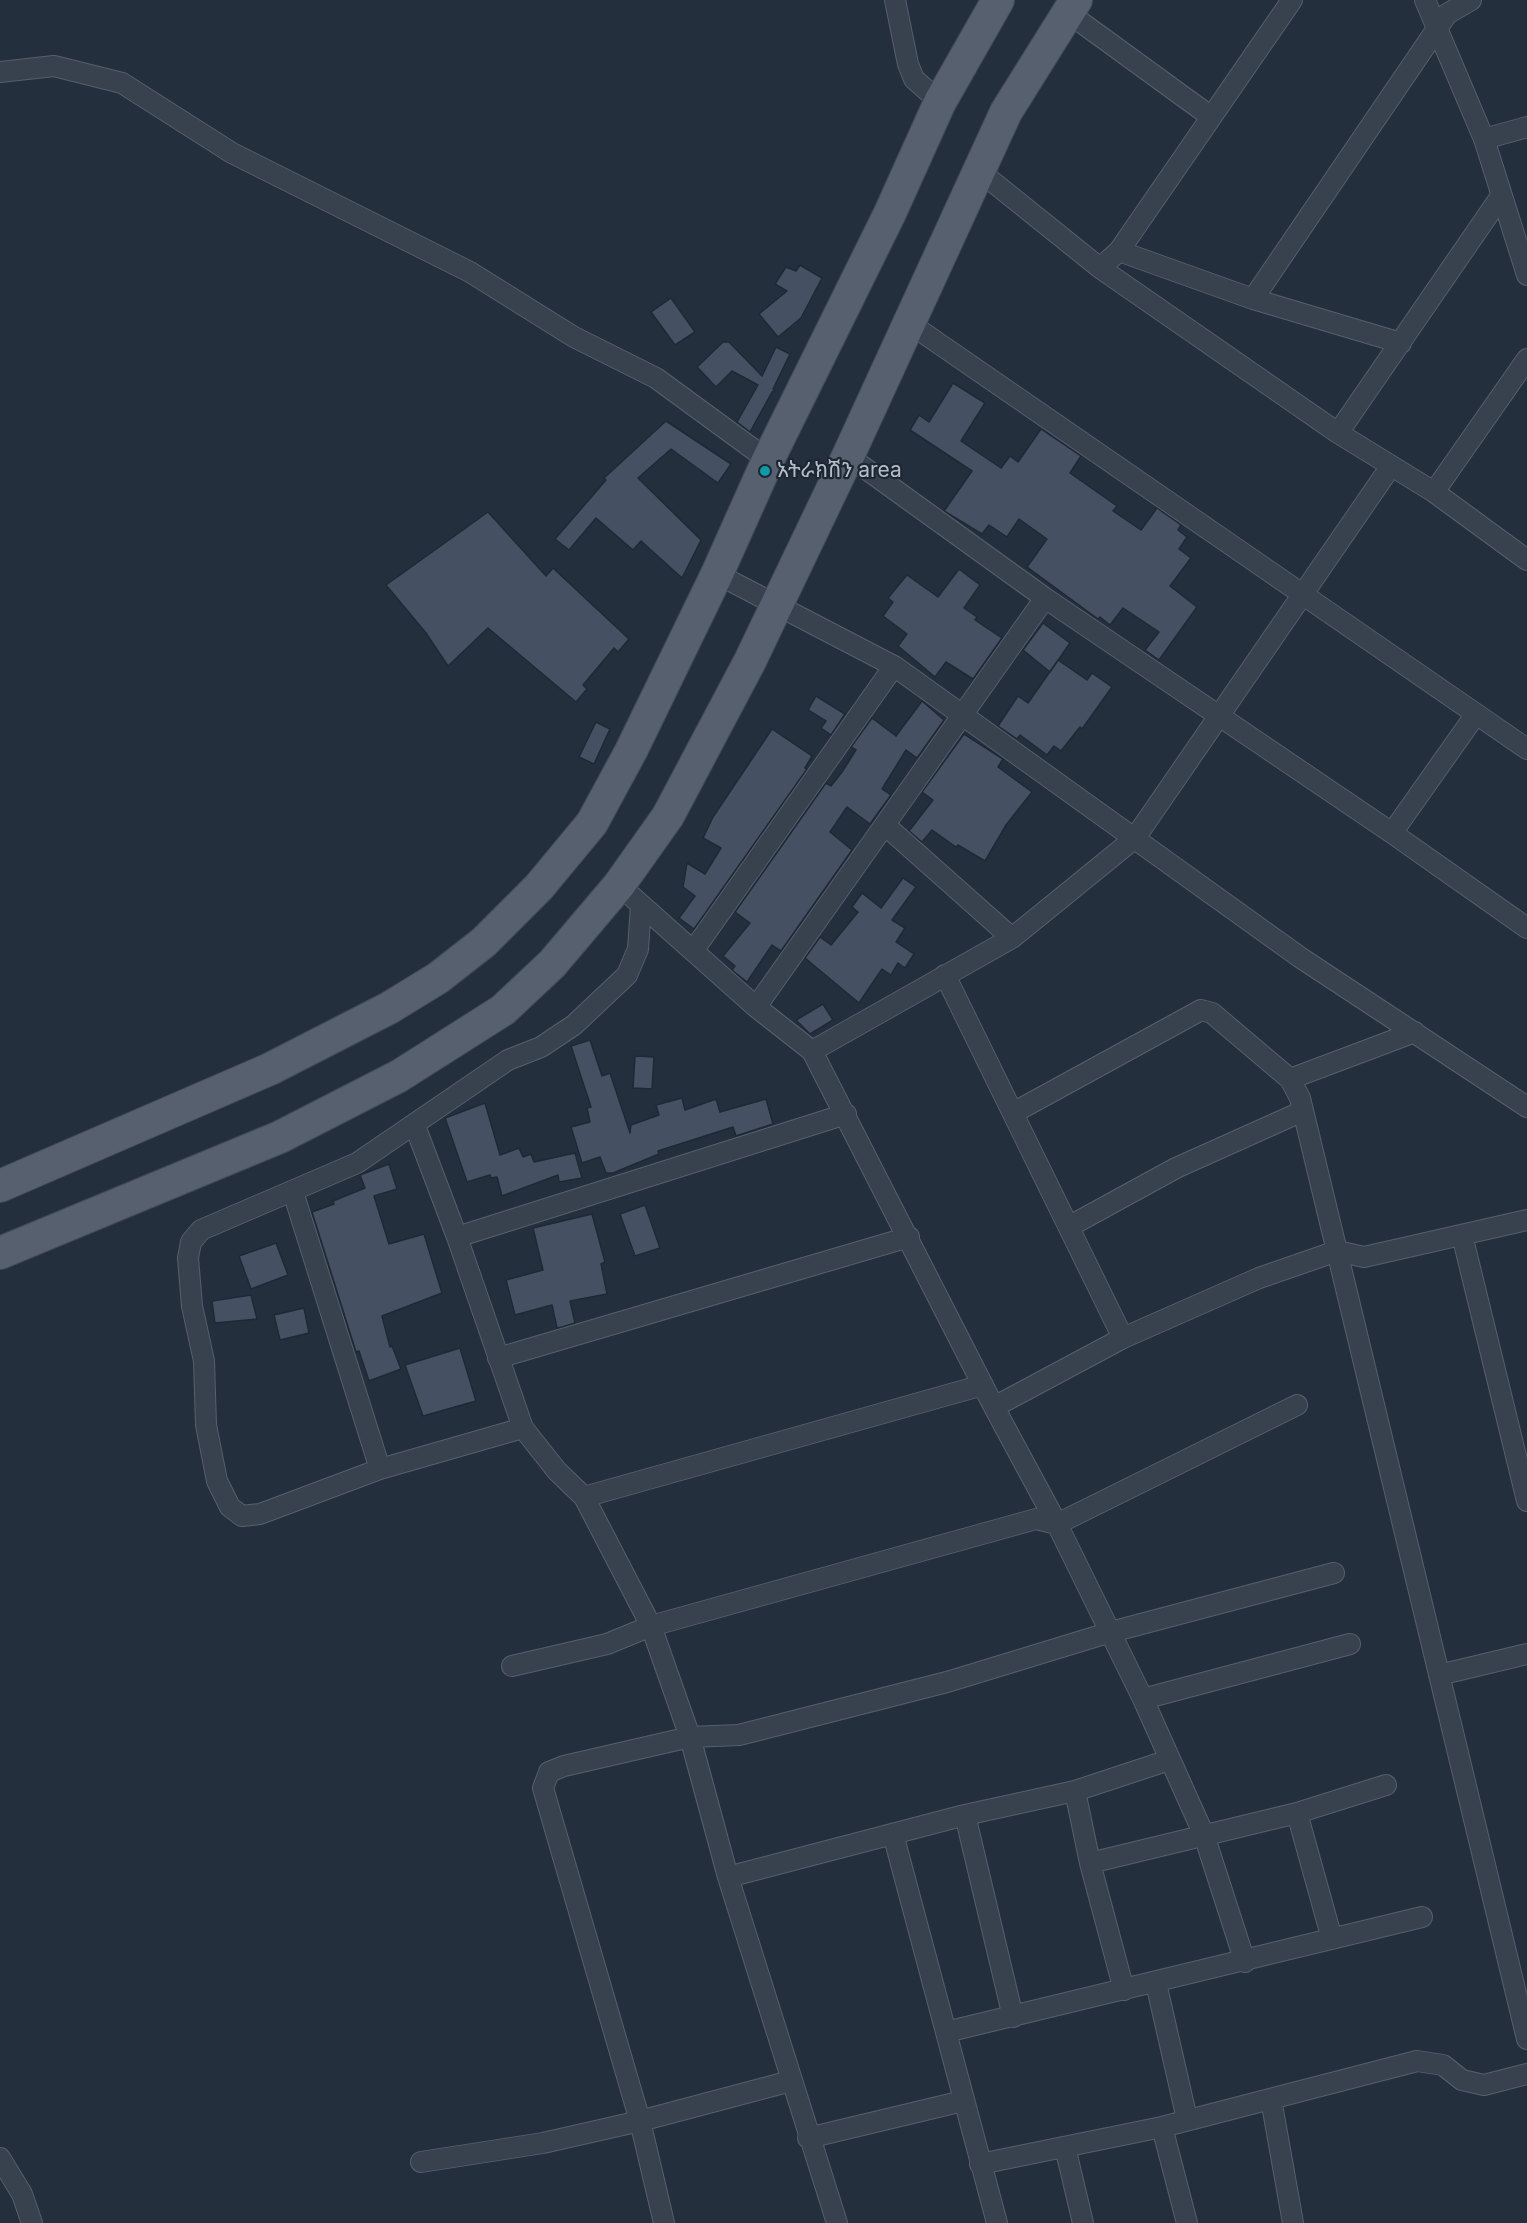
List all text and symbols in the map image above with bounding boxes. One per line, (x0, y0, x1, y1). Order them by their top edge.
place label: አትራክሽን area (777, 458, 902, 484)
marker: አትራክሽን area (758, 464, 772, 478)

